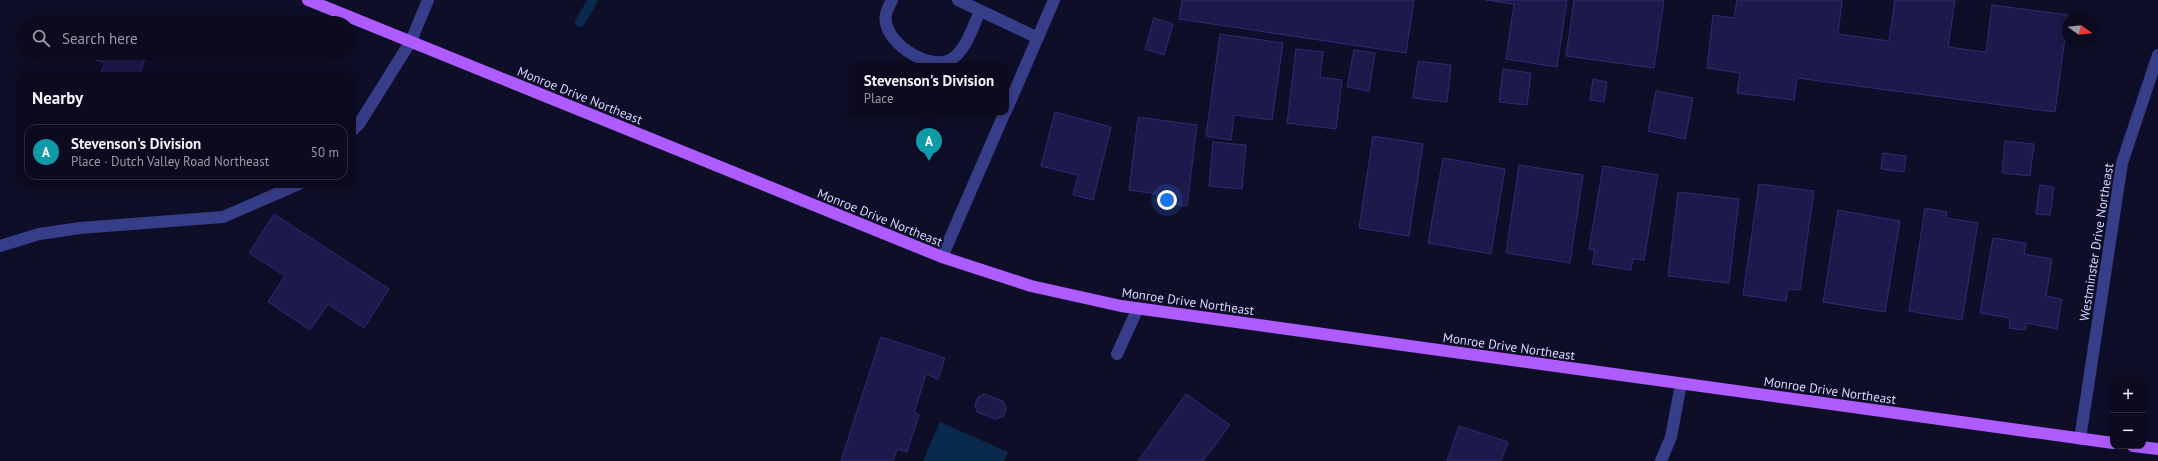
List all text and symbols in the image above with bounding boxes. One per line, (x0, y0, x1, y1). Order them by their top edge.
north arrow (2062, 12, 2098, 48)
search box (16, 16, 356, 60)
icon: search (30, 27, 52, 49)
text: Search here (62, 29, 138, 48)
street label: Monroe Drive Northeast (515, 63, 645, 129)
popup (849, 63, 1009, 115)
text: Stevenson's Division (864, 71, 994, 90)
text: Nearby (32, 87, 83, 109)
text: Place (864, 90, 894, 107)
pin: A (916, 128, 942, 161)
text: Stevenson's Division (71, 134, 201, 153)
text: A (42, 144, 50, 161)
text: 50 m (311, 144, 339, 161)
text: Place · Dutch Valley Road Northeast (71, 153, 269, 170)
street label: Westminster Drive Northeast (2076, 161, 2117, 322)
street label: Monroe Drive Northeast (815, 185, 945, 251)
your location (1157, 190, 1177, 210)
street label: Monroe Drive Northeast (1121, 284, 1256, 319)
street label: Monroe Drive Northeast (1442, 329, 1577, 364)
street label: Monroe Drive Northeast (1763, 373, 1898, 408)
map controls (2110, 377, 2146, 449)
button: + (2110, 377, 2146, 413)
button: − (2110, 413, 2146, 449)

